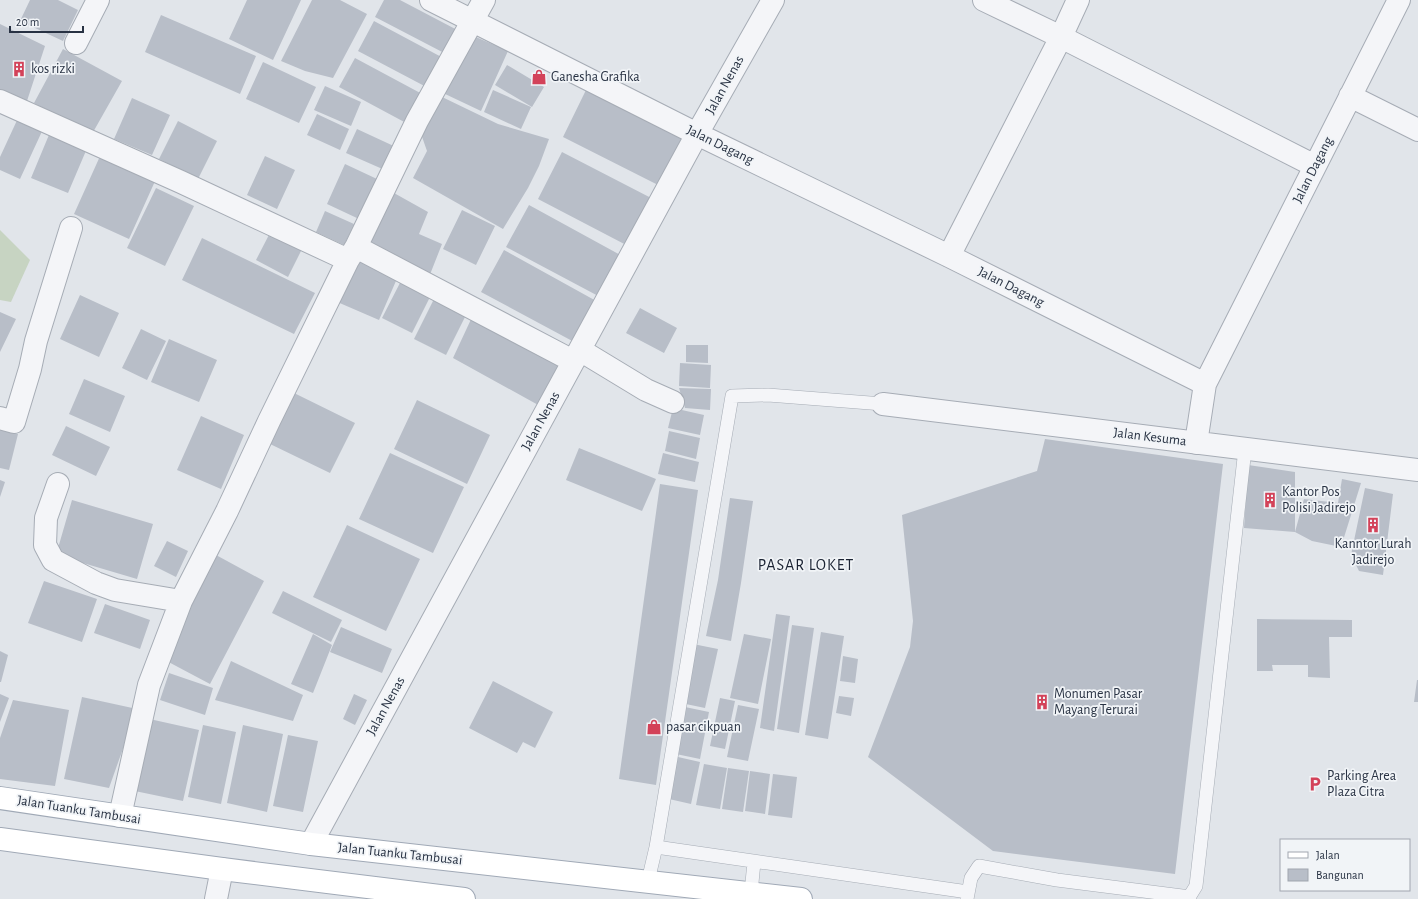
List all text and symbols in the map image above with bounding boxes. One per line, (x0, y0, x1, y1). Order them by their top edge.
scale bar (10, 8, 83, 34)
text: 20 m (16, 16, 39, 28)
street label: Jalan Nenas (703, 53, 747, 117)
building icon: kos rizki (10, 60, 28, 78)
place label: kos rizki (31, 62, 75, 76)
shop icon: Ganesha Grafika (530, 68, 548, 86)
place label: Ganesha Grafika (551, 70, 640, 84)
street label: Jalan Dagang (684, 123, 756, 167)
street label: Jalan Dagang (1290, 134, 1336, 205)
street label: Jalan Dagang (976, 264, 1047, 310)
street label: Jalan Nenas (519, 389, 563, 453)
street label: Jalan Kesuma (1113, 426, 1188, 448)
place label: Kantor Pos Polisi Jadirejo (1282, 485, 1356, 515)
building icon: Kantor Pos Polisi Jadirejo (1261, 491, 1279, 509)
building icon: Kanntor Lurah Jadirejo (1364, 516, 1382, 534)
place label: Kanntor Lurah Jadirejo (1335, 537, 1411, 567)
district label: PASAR LOKET (758, 557, 854, 573)
street label: Jalan Nenas (364, 674, 408, 738)
place label: Monumen Pasar Mayang Terurai (1054, 687, 1143, 717)
building icon: Monumen Pasar Mayang Terurai (1033, 693, 1051, 711)
shop icon: pasar cikpuan (645, 718, 663, 736)
place label: pasar cikpuan (666, 720, 741, 734)
place label: Parking Area Plaza Citra (1327, 769, 1397, 799)
parking icon: Parking Area Plaza Citra (1306, 775, 1324, 793)
street label: Jalan Tuanku Tambusai (16, 793, 142, 827)
legend (1280, 839, 1410, 891)
street label: Jalan Tuanku Tambusai (337, 841, 463, 867)
text: Jalan (1316, 849, 1340, 861)
text: Bangunan (1316, 869, 1364, 881)

